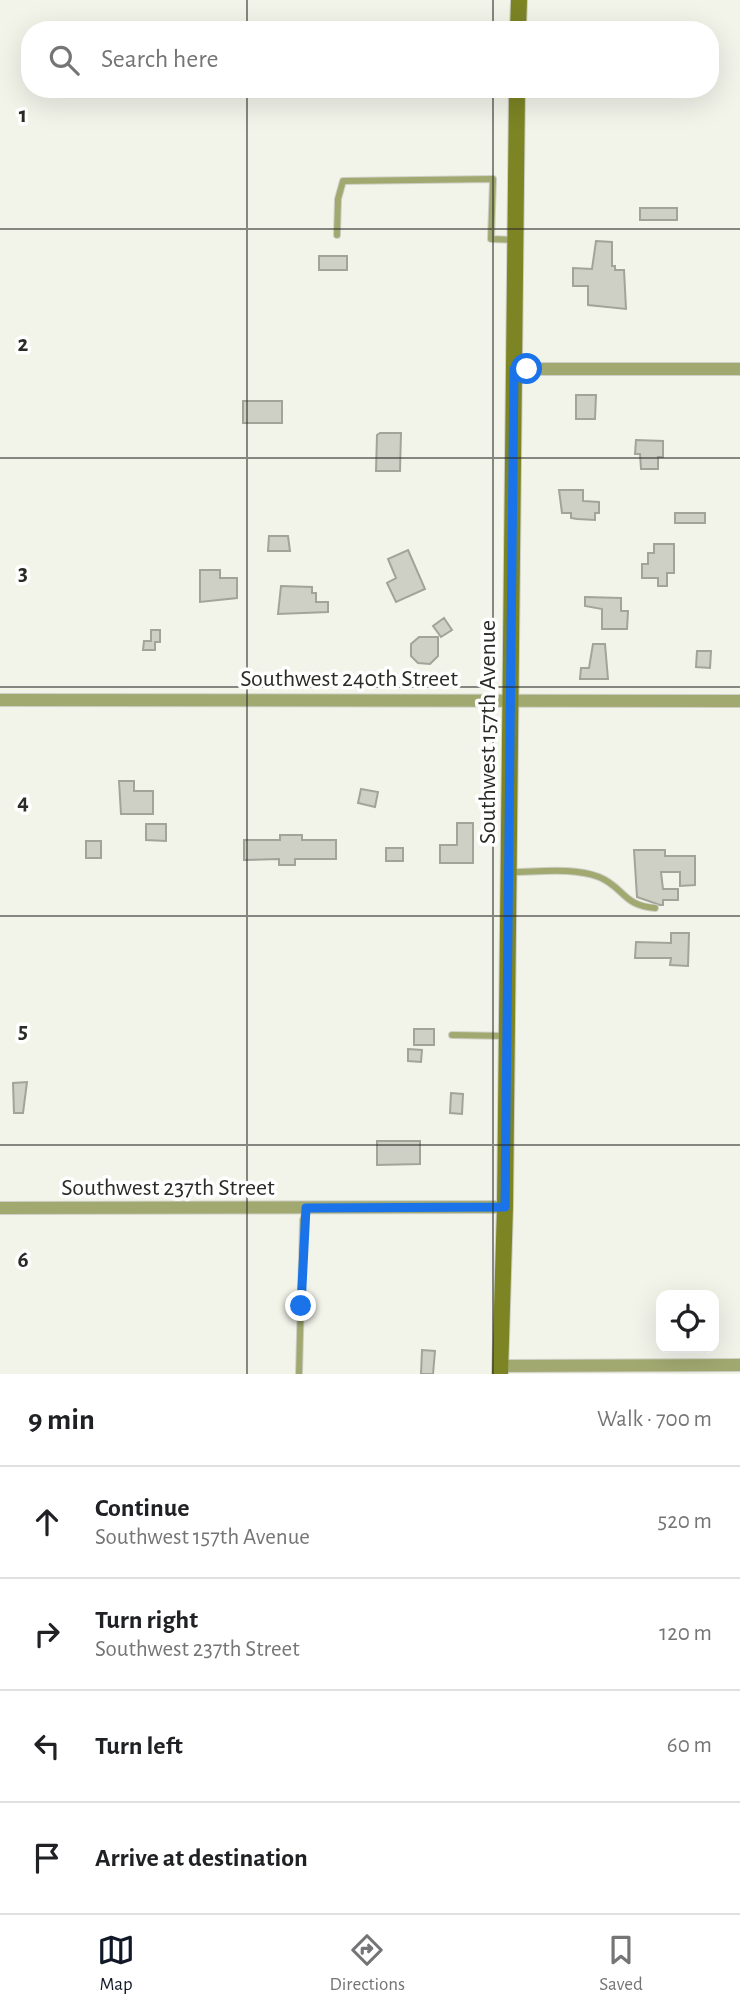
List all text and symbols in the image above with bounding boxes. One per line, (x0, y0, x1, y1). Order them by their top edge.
search box (21, 21, 719, 98)
icon: search (45, 41, 83, 79)
text: Search here (101, 46, 219, 72)
text: 1 (19, 104, 27, 127)
text: 2 (18, 333, 29, 356)
route start (511, 353, 542, 384)
text: 3 (18, 562, 28, 585)
street label: Southwest 157th Avenue (476, 620, 500, 844)
street label: Southwest 240th Street (240, 667, 458, 691)
text: 4 (17, 791, 29, 814)
text: 5 (18, 1020, 28, 1043)
street label: Southwest 237th Street (61, 1176, 275, 1200)
text: 6 (17, 1249, 29, 1272)
route end (285, 1290, 316, 1321)
map controls (656, 1290, 719, 1353)
button: locate (656, 1290, 719, 1353)
text: 9 min (28, 1405, 95, 1435)
text: Walk · 700 m (597, 1408, 712, 1431)
text: Continue (95, 1495, 190, 1521)
icon: ahead (28, 1503, 66, 1541)
text: 520 m (658, 1510, 712, 1533)
text: Southwest 157th Avenue (95, 1526, 310, 1549)
text: Turn right (95, 1607, 198, 1633)
icon: right (28, 1615, 66, 1653)
text: 120 m (659, 1622, 712, 1645)
text: Southwest 237th Street (95, 1638, 299, 1661)
icon: left (28, 1727, 66, 1765)
text: Turn left (95, 1733, 183, 1759)
text: 60 m (667, 1734, 712, 1757)
icon: arrive (28, 1839, 66, 1877)
text: Arrive at destination (95, 1845, 308, 1871)
tab: Map (97, 1931, 135, 1996)
tab: Directions (329, 1931, 405, 1996)
tab: Saved (599, 1931, 643, 1996)

